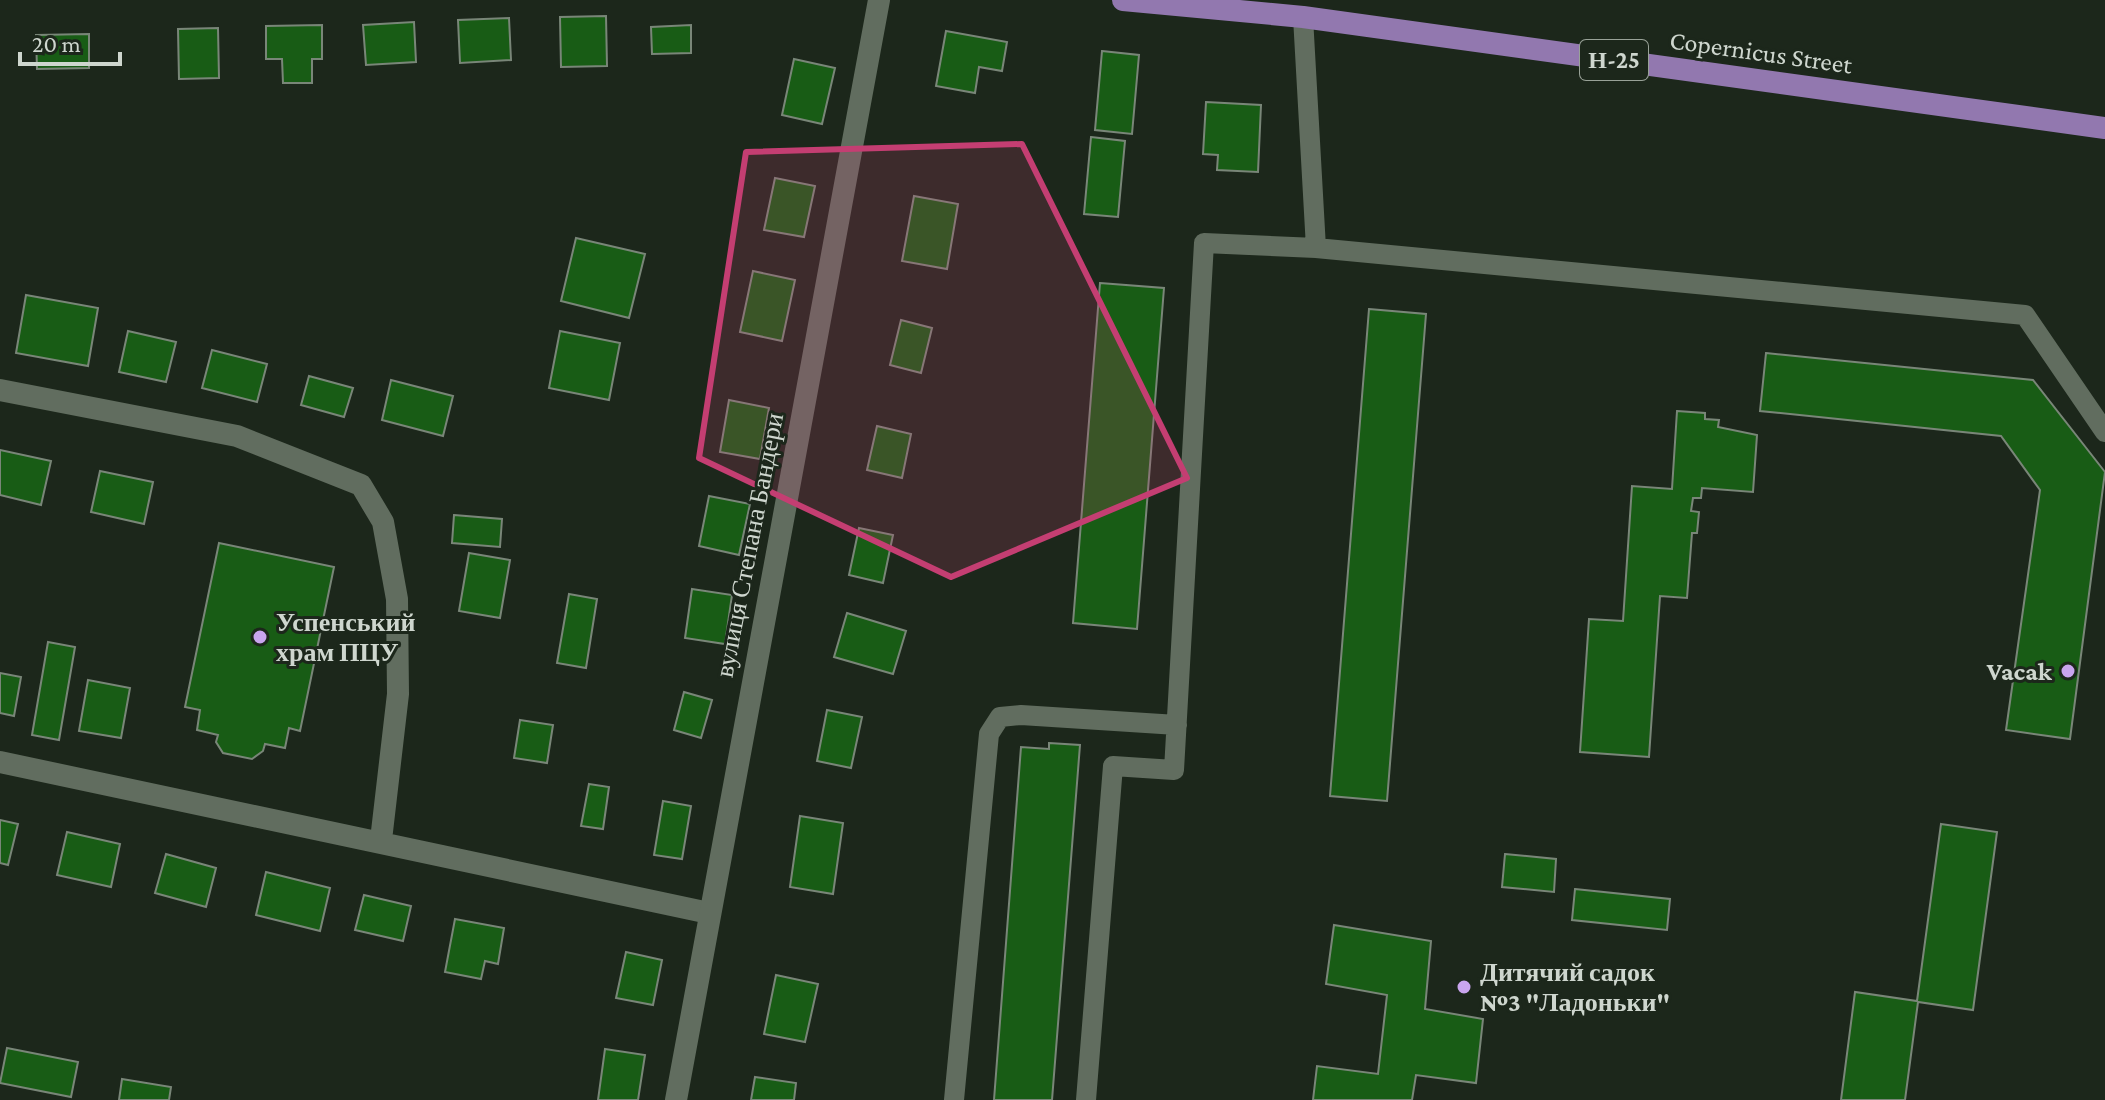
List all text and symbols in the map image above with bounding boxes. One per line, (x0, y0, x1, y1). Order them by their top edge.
scale bar (20, 16, 120, 66)
street label: Copernicus Street (1668, 25, 1854, 80)
text: 20 m (32, 30, 81, 57)
road number: Н-25 (1580, 40, 1648, 80)
street label: вулиця Степана Бандери (710, 410, 789, 680)
place label: Успенський храм ПЦУ (276, 608, 416, 667)
marker: Успенський храм ПЦУ (251, 628, 269, 646)
place label: Vacak (1986, 657, 2053, 686)
marker: Vacak (2059, 662, 2077, 680)
place label: Дитячий садок №3 "Ладоньки" (1480, 958, 1670, 1017)
marker: Дитячий садок №3 "Ладоньки" (1455, 978, 1473, 996)

